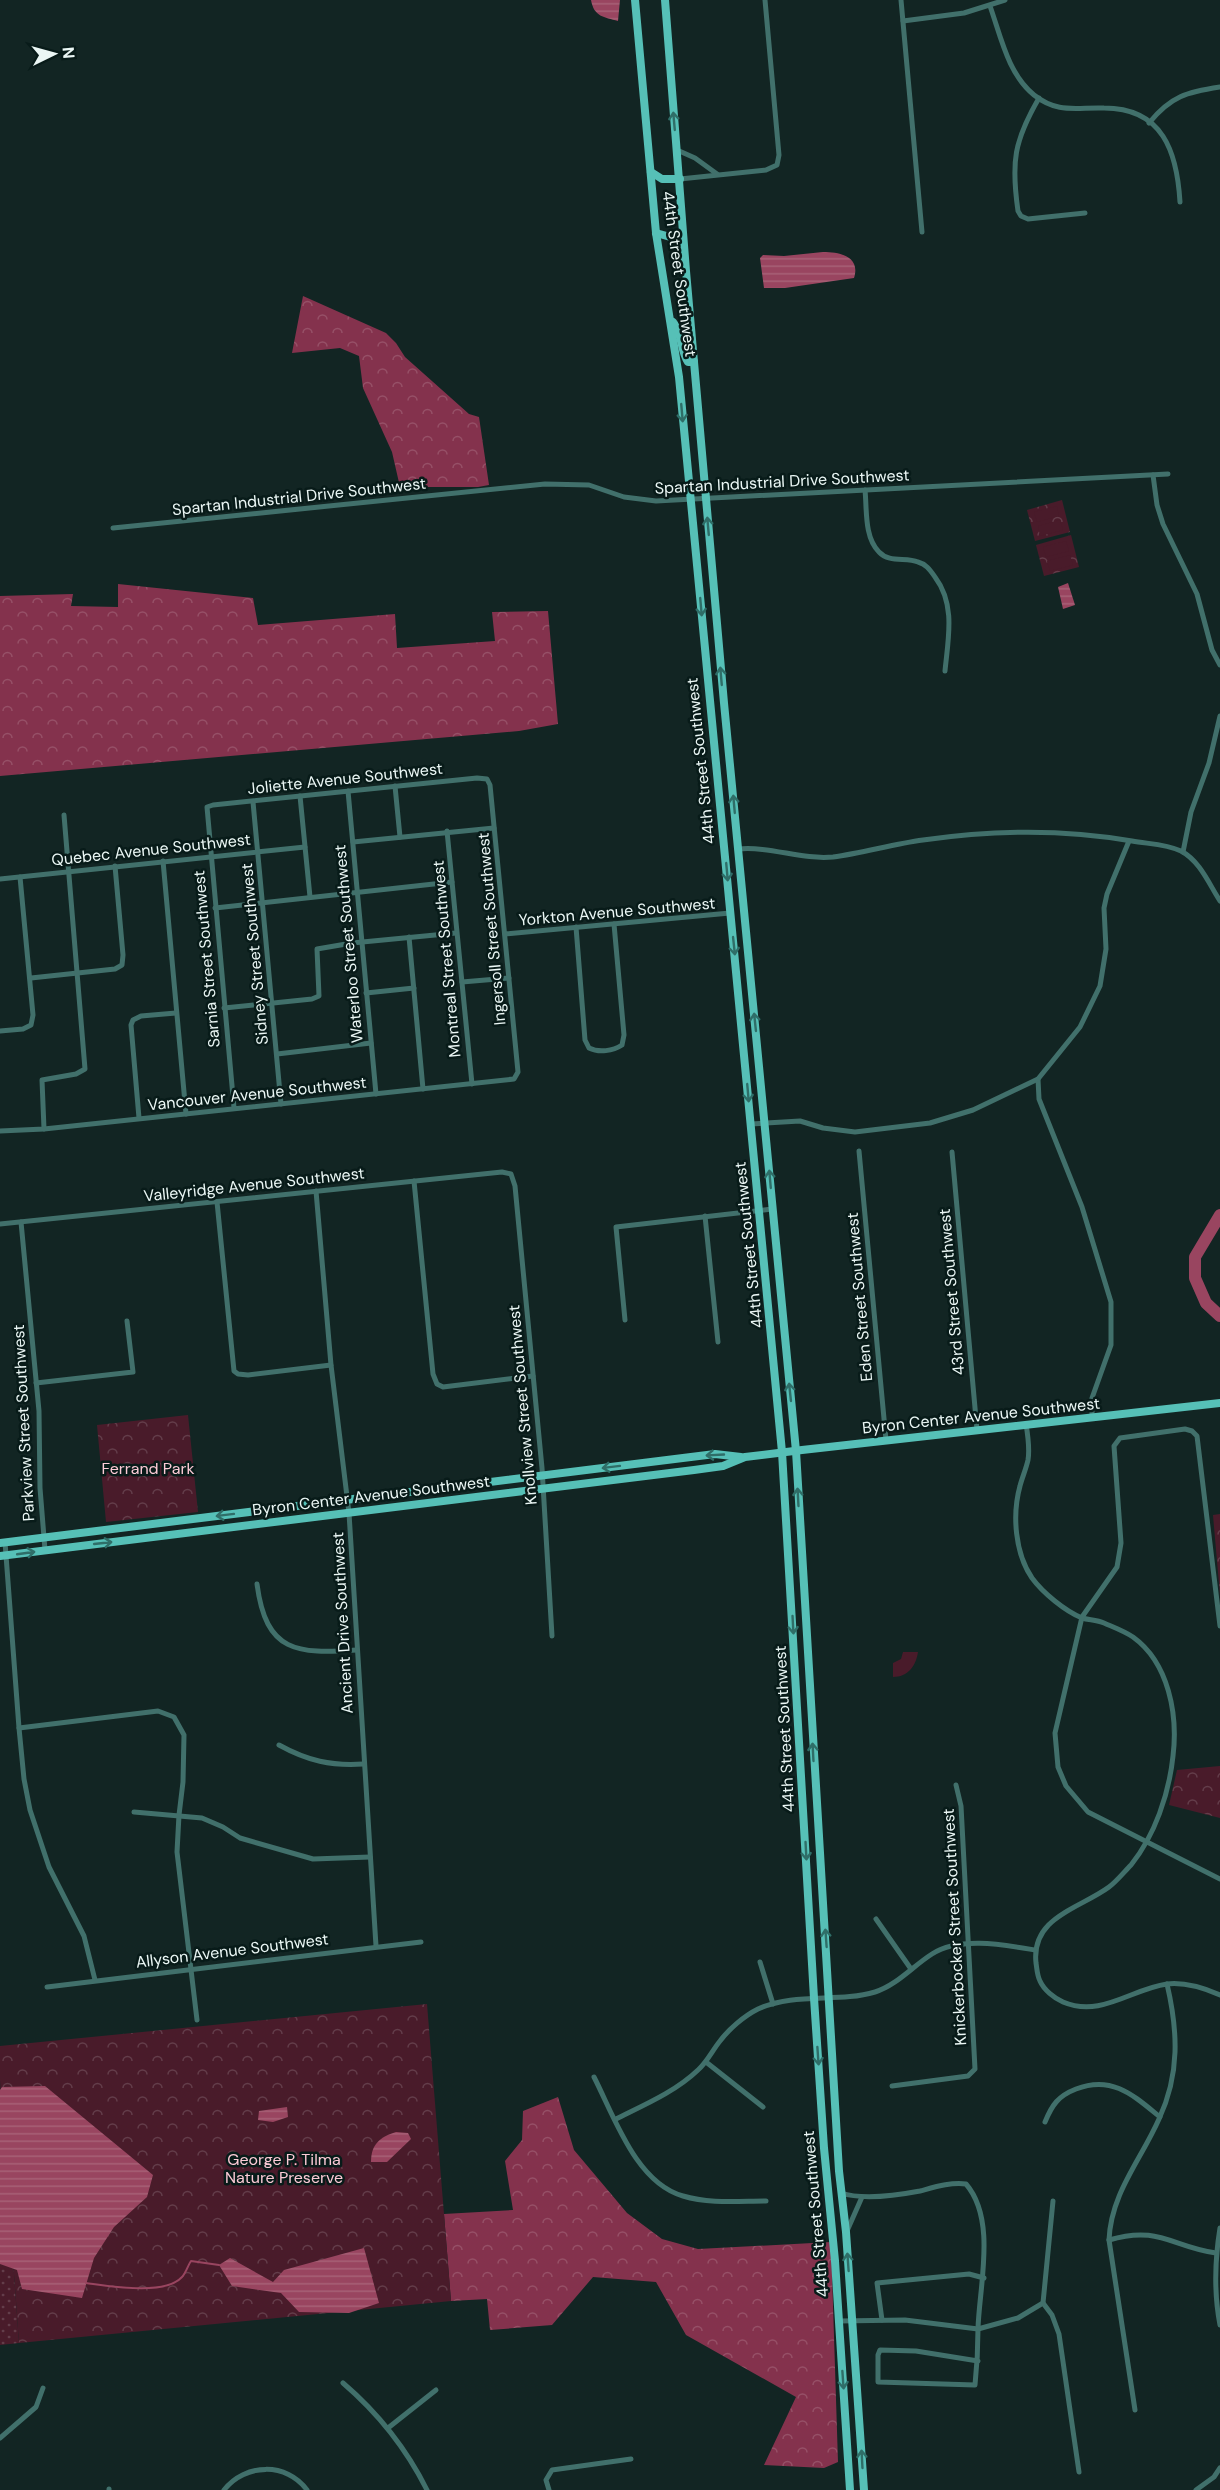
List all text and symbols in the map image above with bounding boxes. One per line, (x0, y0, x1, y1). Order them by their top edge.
north arrow (24, 24, 84, 84)
text: N (57, 46, 79, 59)
one-way arrow (669, 111, 680, 131)
street label: 44th Street Southwest (657, 190, 702, 358)
one-way arrow (677, 403, 688, 423)
street label: Spartan Industrial Drive Southwest (654, 464, 910, 499)
street label: Spartan Industrial Drive Southwest (171, 473, 427, 520)
one-way arrow (702, 517, 713, 536)
one-way arrow (696, 597, 707, 617)
one-way arrow (715, 667, 726, 687)
street label: 44th Street Southwest (681, 677, 720, 845)
street label: Joliette Avenue Southwest (246, 758, 444, 799)
one-way arrow (728, 795, 739, 815)
street label: Quebec Avenue Southwest (50, 829, 252, 870)
street label: Ingersoll Street Southwest (473, 832, 510, 1026)
street label: Waterloo Street Southwest (329, 844, 368, 1044)
street label: Montreal Street Southwest (427, 860, 466, 1058)
street label: Sidney Street Southwest (236, 862, 273, 1046)
one-way arrow (722, 862, 733, 882)
street label: Sarnia Street Southwest (188, 869, 225, 1048)
street label: Yorkton Avenue Southwest (518, 892, 716, 931)
one-way arrow (729, 936, 740, 955)
one-way arrow (749, 1013, 760, 1033)
street label: Vancouver Avenue Southwest (147, 1072, 367, 1115)
one-way arrow (743, 1083, 754, 1103)
street label: 44th Street Southwest (729, 1161, 768, 1329)
street label: Valleyridge Avenue Southwest (143, 1162, 366, 1207)
one-way arrow (764, 1169, 775, 1189)
street label: 43rd Street Southwest (934, 1208, 969, 1376)
street label: Eden Street Southwest (842, 1212, 877, 1382)
street label: Knollview Street Southwest (503, 1304, 542, 1506)
street label: Parkview Street Southwest (8, 1324, 39, 1522)
one-way arrow (784, 1383, 795, 1403)
street label: Byron Center Avenue Southwest (861, 1393, 1101, 1438)
one-way arrow (706, 1449, 725, 1460)
park label: Ferrand Park (102, 1458, 194, 1479)
one-way arrow (602, 1462, 621, 1473)
street label: Byron Center Avenue Southwest (251, 1471, 491, 1520)
one-way arrow (793, 1488, 804, 1507)
one-way arrow (215, 1510, 235, 1521)
street label: Ancient Drive Southwest (327, 1531, 358, 1714)
one-way arrow (92, 1537, 112, 1548)
one-way arrow (15, 1547, 35, 1558)
one-way arrow (787, 1614, 798, 1634)
street label: 44th Street Southwest (770, 1645, 799, 1813)
one-way arrow (808, 1742, 819, 1762)
street label: Knickerbocker Street Southwest (938, 1808, 971, 2046)
one-way arrow (801, 1841, 812, 1861)
street label: Allyson Avenue Southwest (134, 1928, 330, 1973)
one-way arrow (820, 1929, 831, 1949)
one-way arrow (813, 2046, 824, 2066)
street label: 44th Street Southwest (798, 2130, 833, 2298)
park label: George P. Tilma Nature Preserve (225, 2149, 343, 2188)
one-way arrow (842, 2252, 853, 2272)
one-way arrow (838, 2369, 849, 2389)
one-way arrow (856, 2450, 867, 2470)

